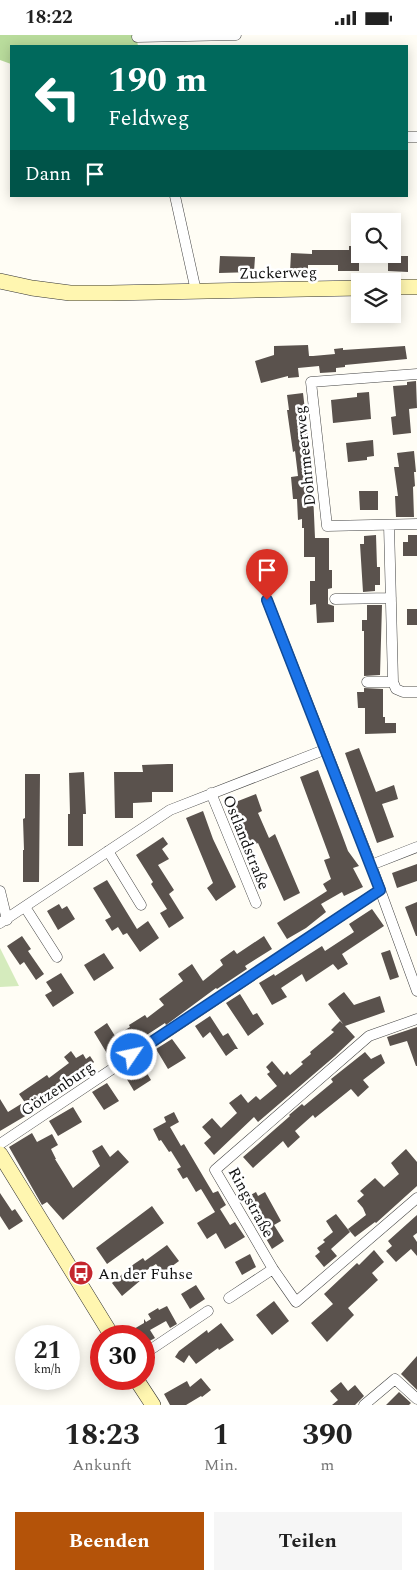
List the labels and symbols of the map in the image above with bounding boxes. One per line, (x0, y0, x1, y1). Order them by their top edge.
street label: Zuckerweg (239, 260, 317, 286)
street label: Dohrmeerweg (288, 404, 322, 507)
pin (246, 549, 288, 600)
street label: Ostlandstraße (216, 791, 276, 893)
position arrow (105, 1028, 157, 1080)
street label: Götzenburg (16, 1055, 99, 1122)
street label: Ringstraße (222, 1163, 280, 1242)
bus stop icon: An der Fuhse (68, 1260, 94, 1286)
place label: An der Fuhse (98, 1262, 193, 1286)
speed limit sign: 30 (90, 1325, 155, 1390)

